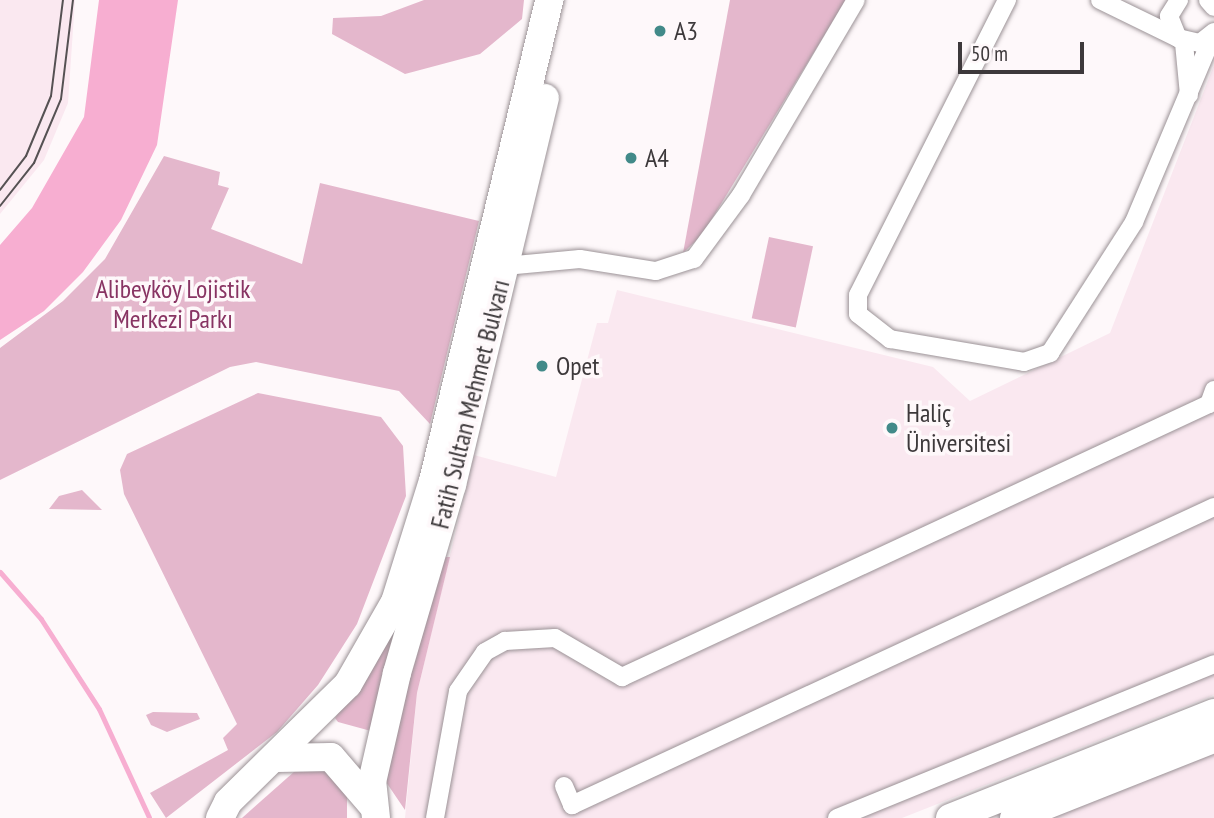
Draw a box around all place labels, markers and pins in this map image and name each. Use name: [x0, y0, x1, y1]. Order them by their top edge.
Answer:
place label: A3: [674, 15, 698, 47]
marker: A3: [652, 23, 668, 39]
place label: A4: [645, 142, 669, 174]
marker: A4: [623, 150, 639, 166]
place label: Opet: [556, 350, 599, 382]
marker: Opet: [534, 358, 550, 374]
place label: Haliç Üniversitesi: [906, 397, 1011, 458]
marker: Haliç Üniversitesi: [884, 420, 900, 436]

